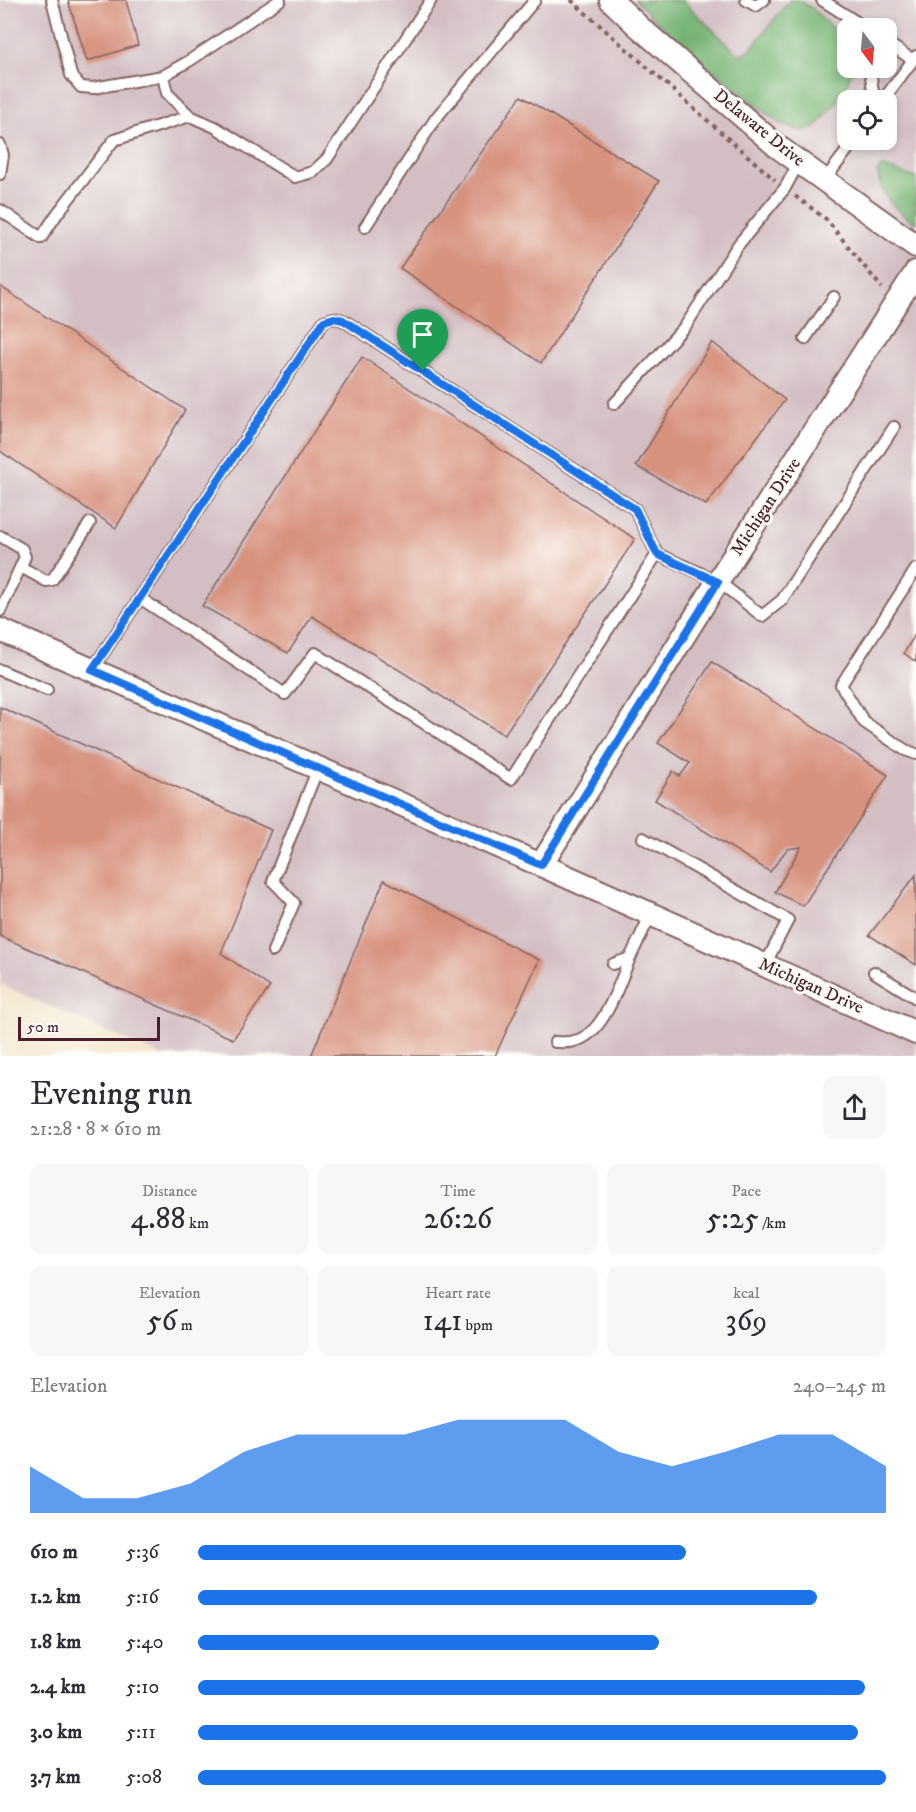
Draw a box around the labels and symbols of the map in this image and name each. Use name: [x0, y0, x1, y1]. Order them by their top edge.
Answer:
north arrow: [837, 18, 897, 78]
street label: Delaware Drive: [709, 84, 809, 172]
pin: [397, 309, 448, 371]
street label: Michigan Drive: [726, 454, 806, 560]
street label: Michigan Drive: [755, 953, 867, 1019]
scale bar: [18, 1014, 160, 1042]

